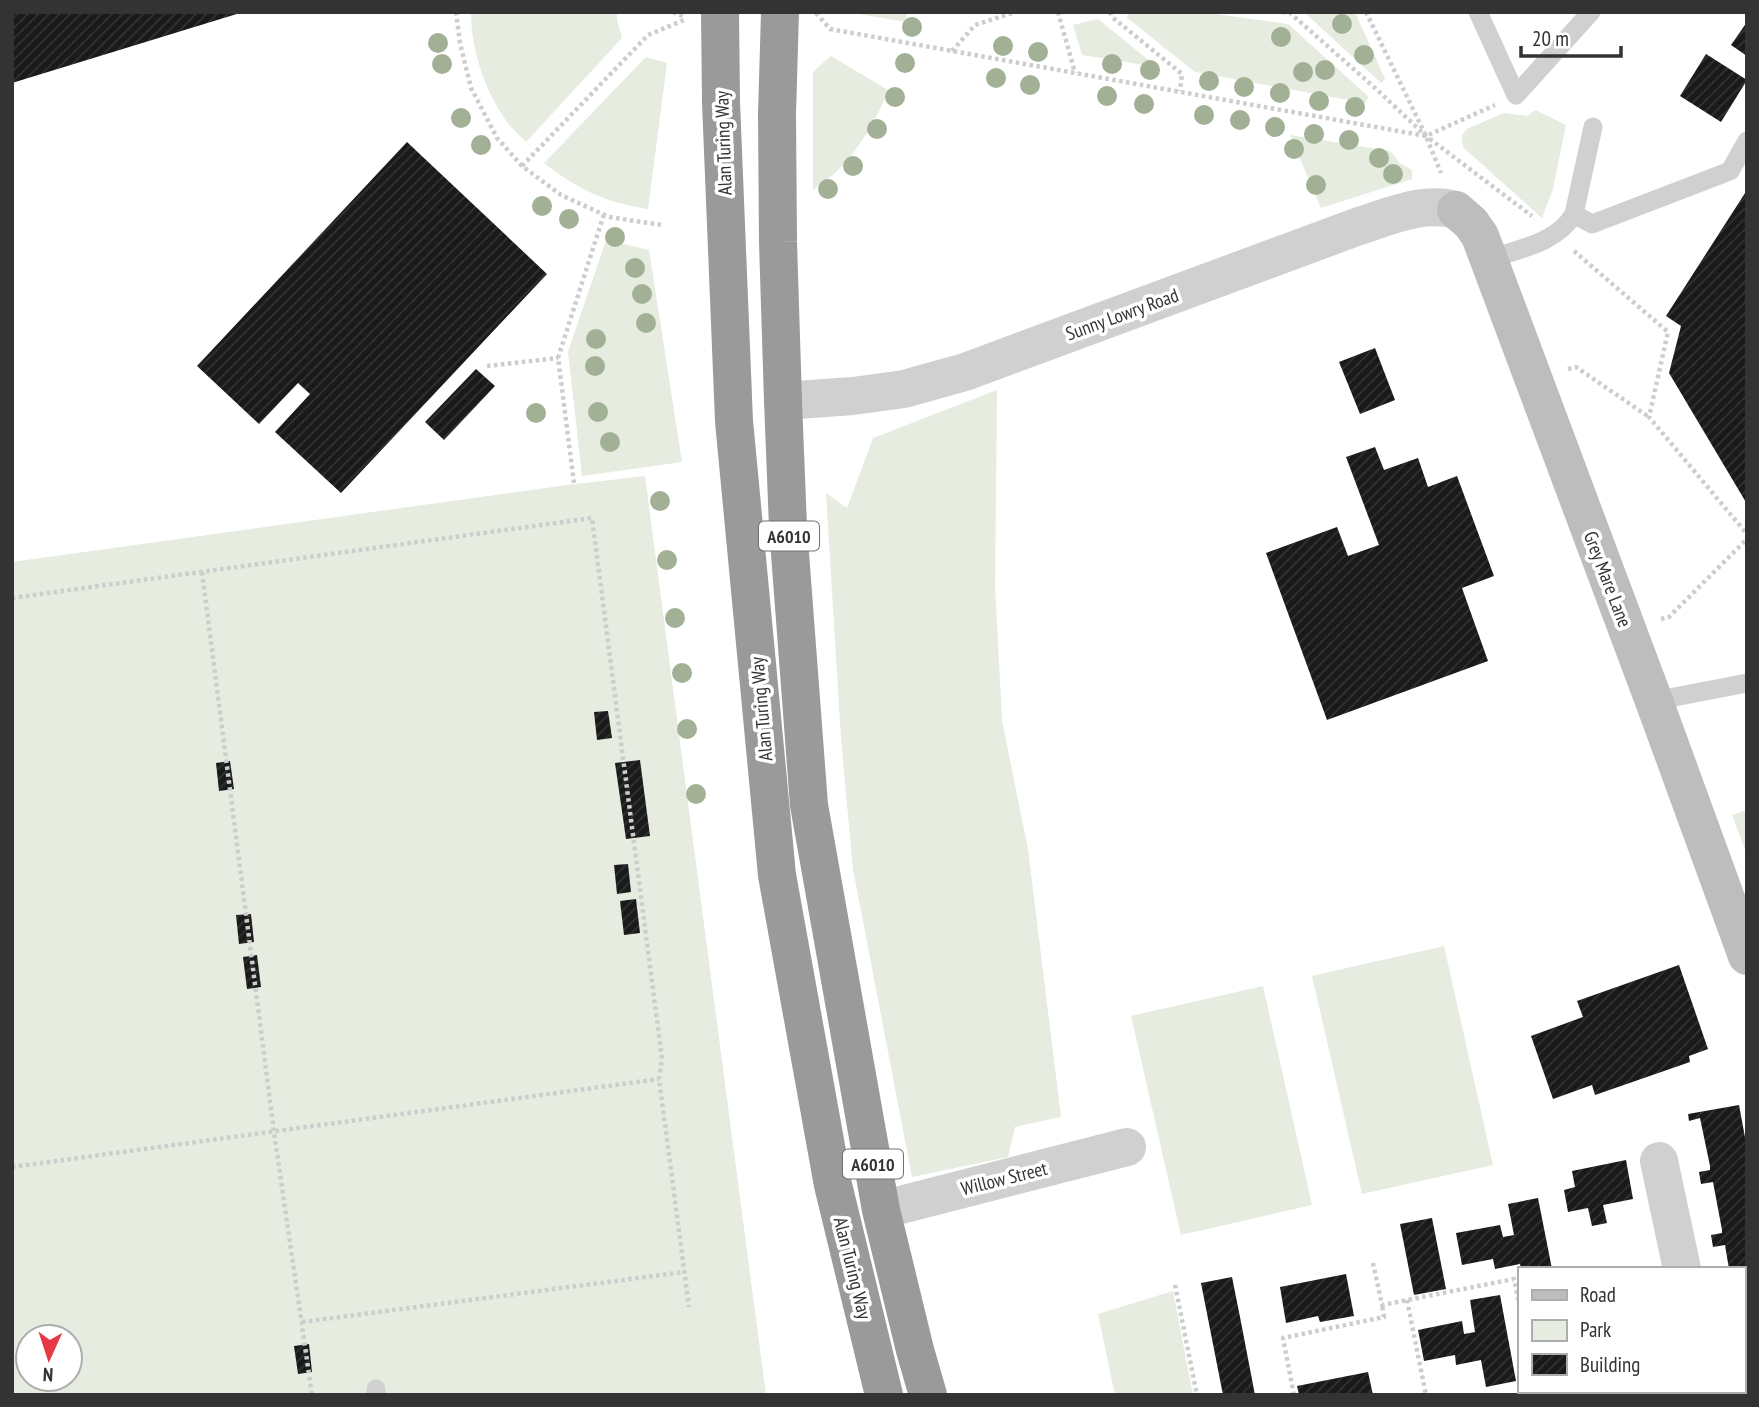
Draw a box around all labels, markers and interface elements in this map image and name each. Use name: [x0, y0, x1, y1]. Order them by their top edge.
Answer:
scale bar: [1521, 14, 1621, 58]
text: 20 m: [1532, 25, 1569, 52]
street label: Alan Turing Way: [709, 90, 737, 196]
street label: Sunny Lowry Road: [1062, 283, 1182, 345]
road number: A6010: [759, 522, 819, 550]
street label: Grey Mare Lane: [1579, 528, 1637, 631]
street label: Alan Turing Way: [744, 655, 778, 762]
road number: A6010: [843, 1149, 903, 1178]
street label: Willow Street: [958, 1156, 1050, 1200]
street label: Alan Turing Way: [829, 1214, 877, 1322]
legend: [1518, 1267, 1745, 1393]
text: Road: [1580, 1281, 1616, 1308]
text: Park: [1580, 1316, 1611, 1343]
north arrow: [14, 1323, 84, 1393]
text: Building: [1580, 1351, 1640, 1378]
text: N: [42, 1363, 54, 1387]

